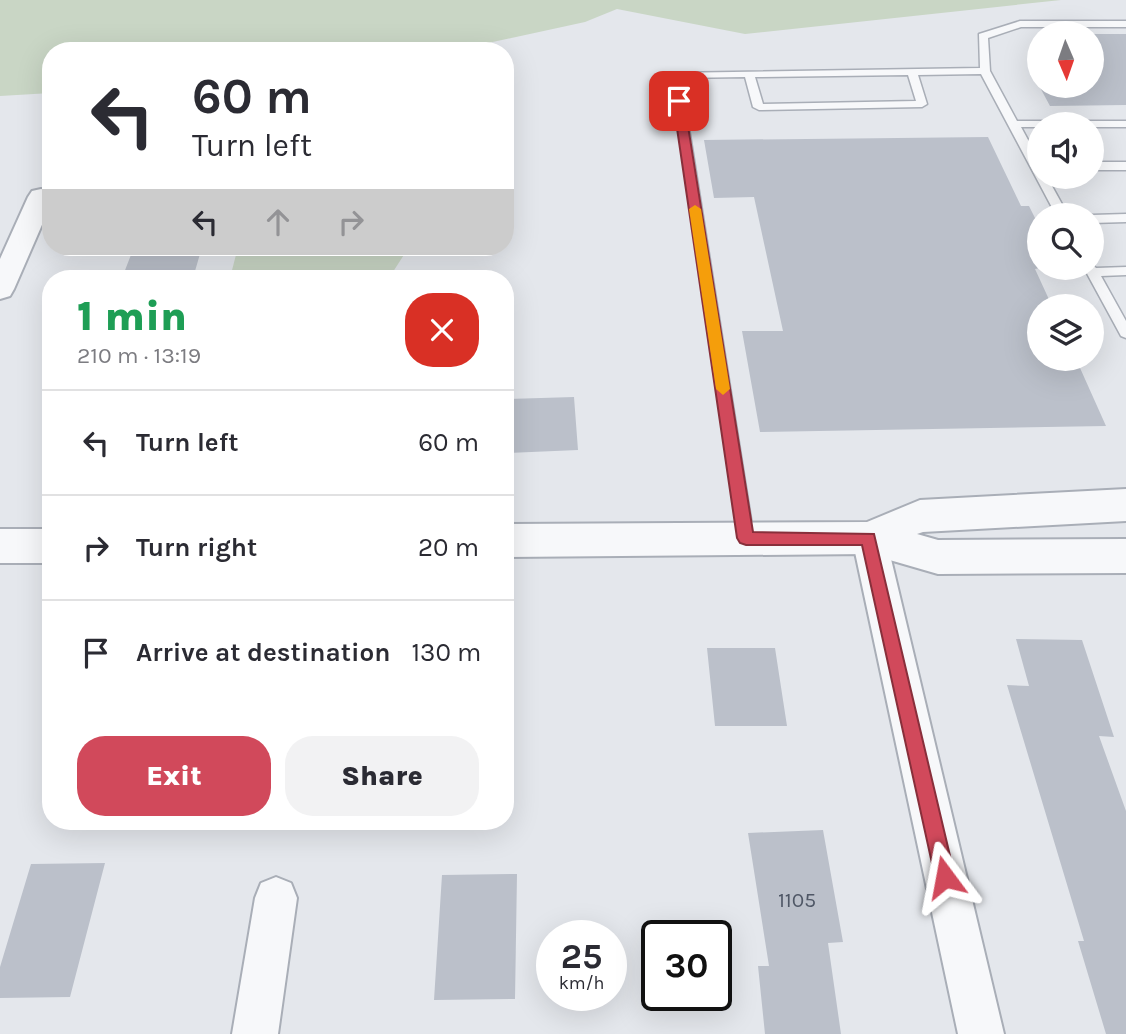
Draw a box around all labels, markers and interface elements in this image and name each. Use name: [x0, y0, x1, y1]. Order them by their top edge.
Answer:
north arrow: [1027, 21, 1104, 98]
map controls: [1027, 21, 1104, 371]
text: 60 m: [192, 68, 312, 125]
icon: left: [77, 70, 168, 161]
pin: [649, 71, 709, 131]
icon: arrive: [660, 82, 698, 120]
button: sound: [1027, 112, 1104, 189]
text: Turn left: [192, 127, 312, 164]
icon: left: [186, 203, 224, 241]
icon: ahead: [259, 203, 297, 241]
icon: right: [332, 203, 370, 241]
button: search: [1027, 203, 1104, 280]
text: 1 min: [77, 291, 187, 341]
button: close: [405, 293, 479, 367]
button: layers: [1027, 294, 1104, 371]
text: 210 m · 13:19: [77, 342, 201, 369]
icon: left: [77, 424, 115, 462]
text: Turn left: [136, 427, 238, 458]
text: 60 m: [418, 427, 479, 458]
icon: right: [77, 529, 115, 567]
text: Turn right: [136, 532, 257, 563]
text: 20 m: [418, 532, 479, 563]
icon: arrive: [77, 634, 115, 672]
text: Arrive at destination: [136, 637, 390, 668]
text: 130 m: [411, 637, 481, 668]
button: Exit: [77, 736, 271, 816]
button: Share: [285, 736, 479, 816]
position arrow: [908, 840, 982, 914]
house number: 1105: [778, 888, 816, 912]
speed limit sign: 30: [641, 920, 732, 1011]
text: 25: [561, 936, 602, 977]
text: km/h: [559, 972, 604, 994]

